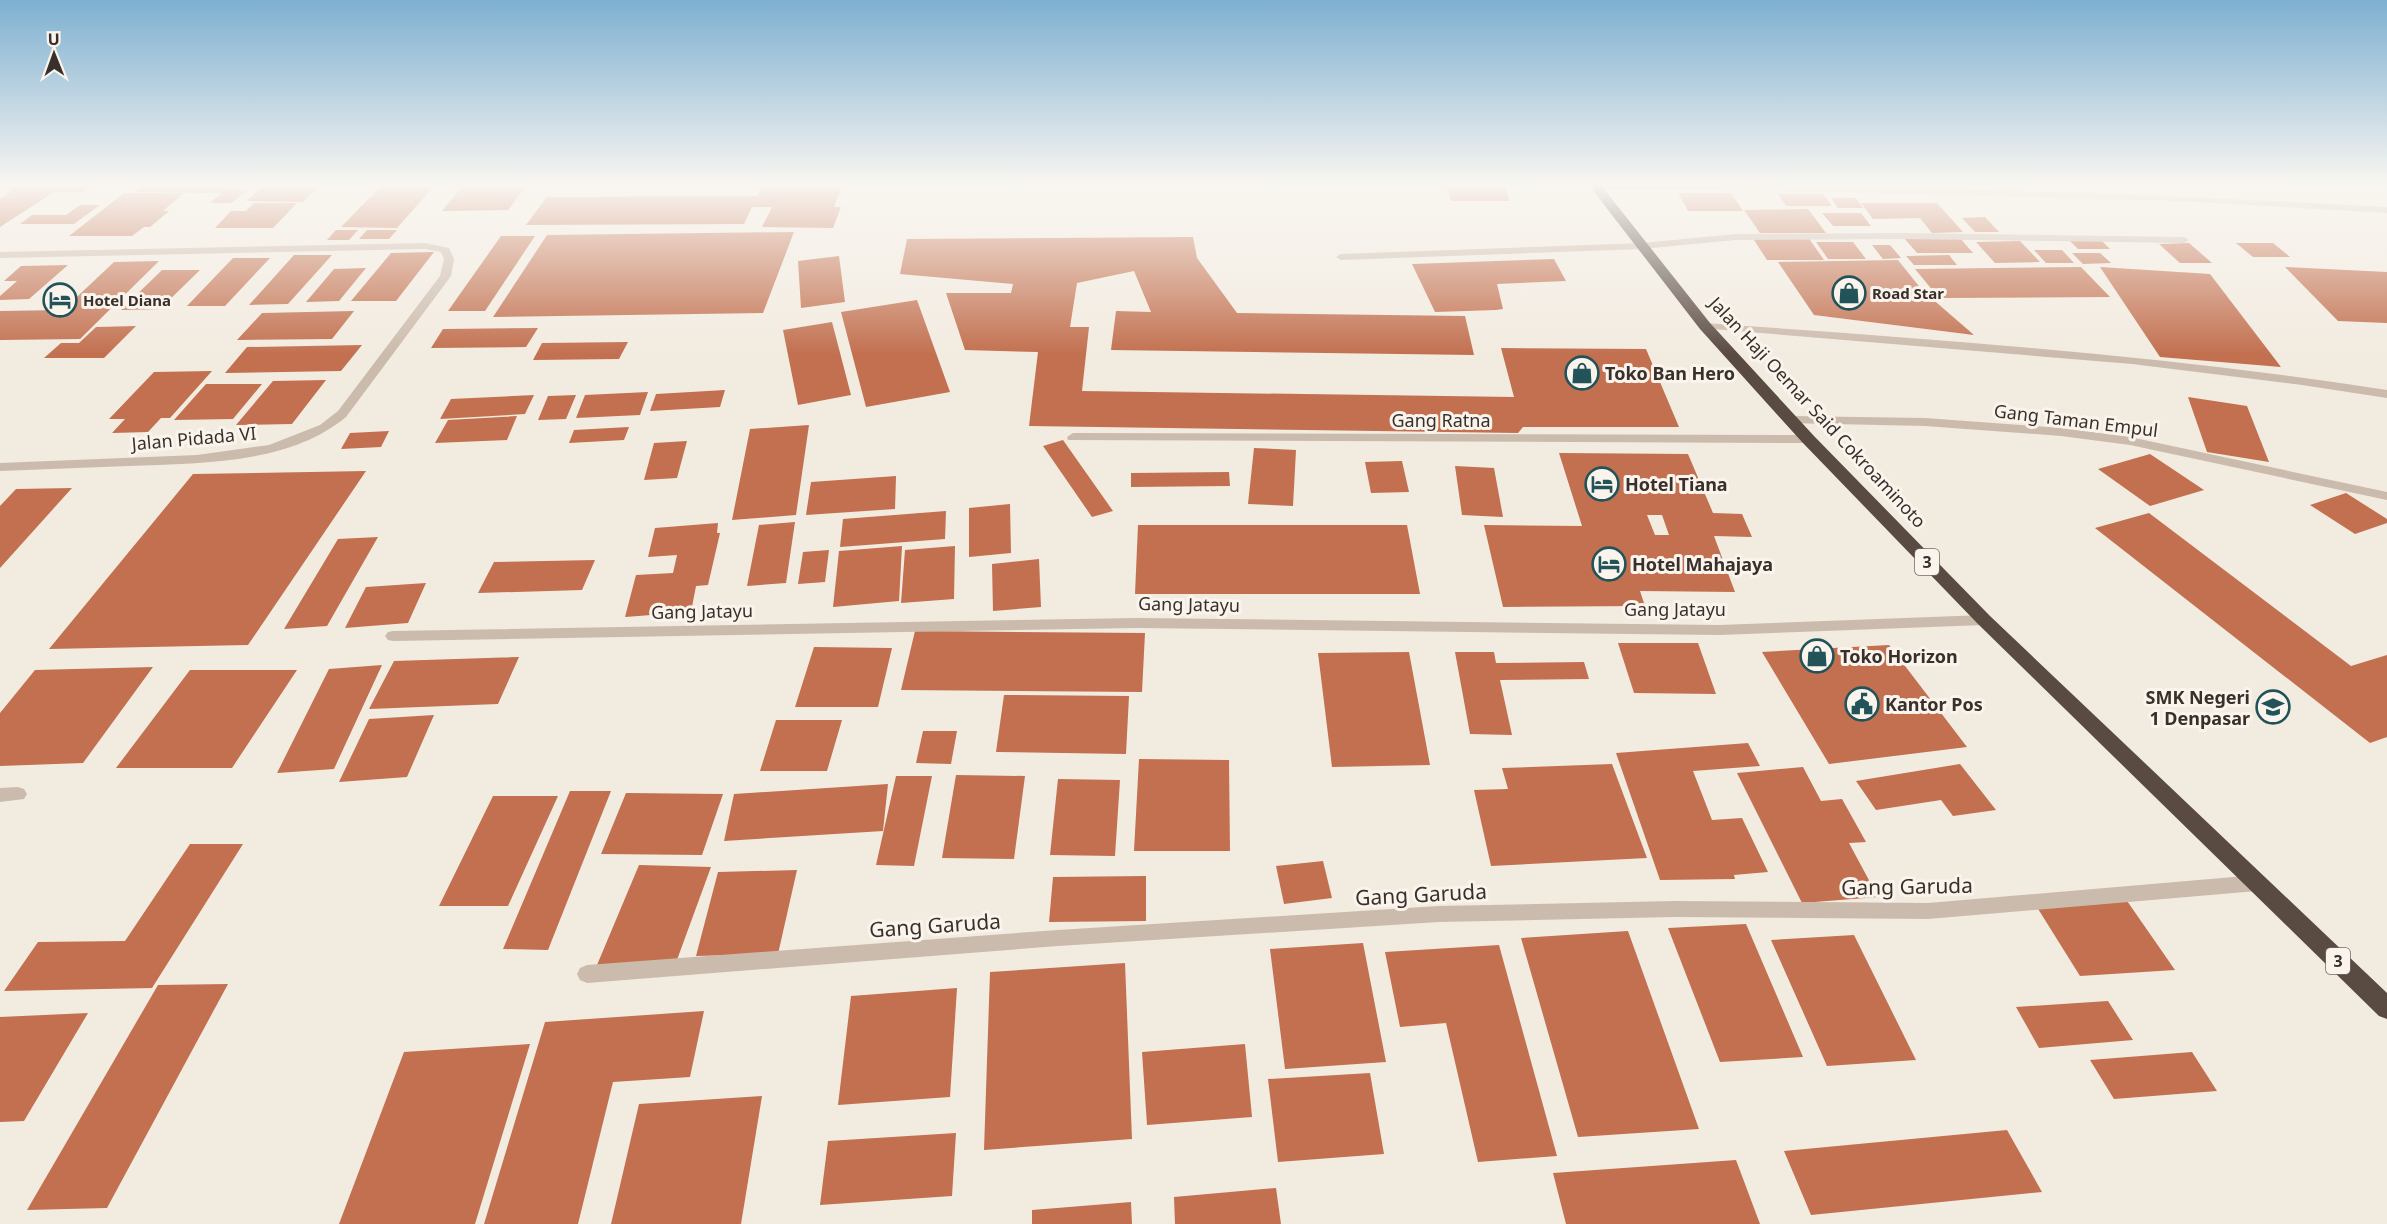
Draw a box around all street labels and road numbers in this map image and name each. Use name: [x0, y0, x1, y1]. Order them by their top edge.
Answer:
street label: Jalan Haji Oemar Said Cokroaminoto: [1703, 290, 1932, 533]
street label: Gang Taman Empul: [1993, 398, 2159, 442]
street label: Gang Ratna: [1391, 408, 1491, 432]
street label: Jalan Pidada VI: [129, 421, 257, 456]
road number: 3: [1915, 549, 1939, 575]
street label: Gang Jatayu: [1138, 591, 1240, 617]
street label: Gang Jatayu: [1624, 597, 1726, 621]
street label: Gang Jatayu: [651, 598, 753, 624]
street label: Gang Garuda: [1841, 871, 1973, 901]
street label: Gang Garuda: [1354, 877, 1488, 911]
street label: Gang Garuda: [868, 906, 1002, 944]
road number: 3: [2326, 948, 2350, 974]

